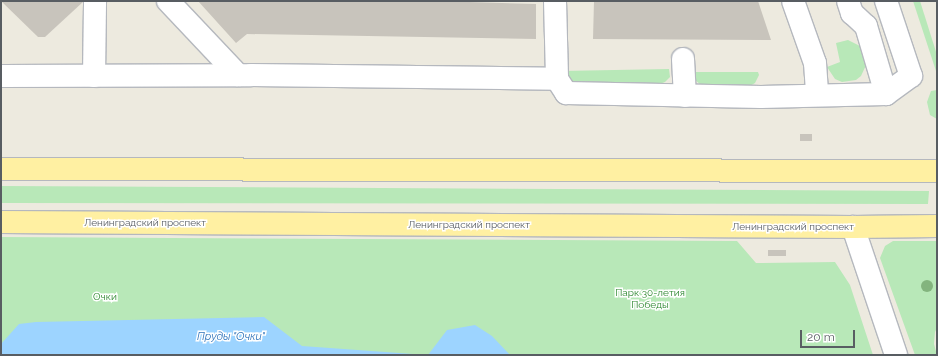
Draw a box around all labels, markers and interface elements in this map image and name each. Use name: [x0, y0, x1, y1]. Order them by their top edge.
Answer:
street label: Ленинградский проспект: [84, 217, 206, 229]
street label: Ленинградский проспект: [408, 219, 530, 231]
street label: Ленинградский проспект: [732, 221, 854, 233]
park label: Парк 30-летия Победы: [615, 286, 685, 310]
park label: Очки: [93, 291, 117, 303]
scale bar: [802, 322, 857, 348]
water label: Пруды "Очки": [197, 330, 265, 344]
text: 20 m: [807, 330, 835, 344]

